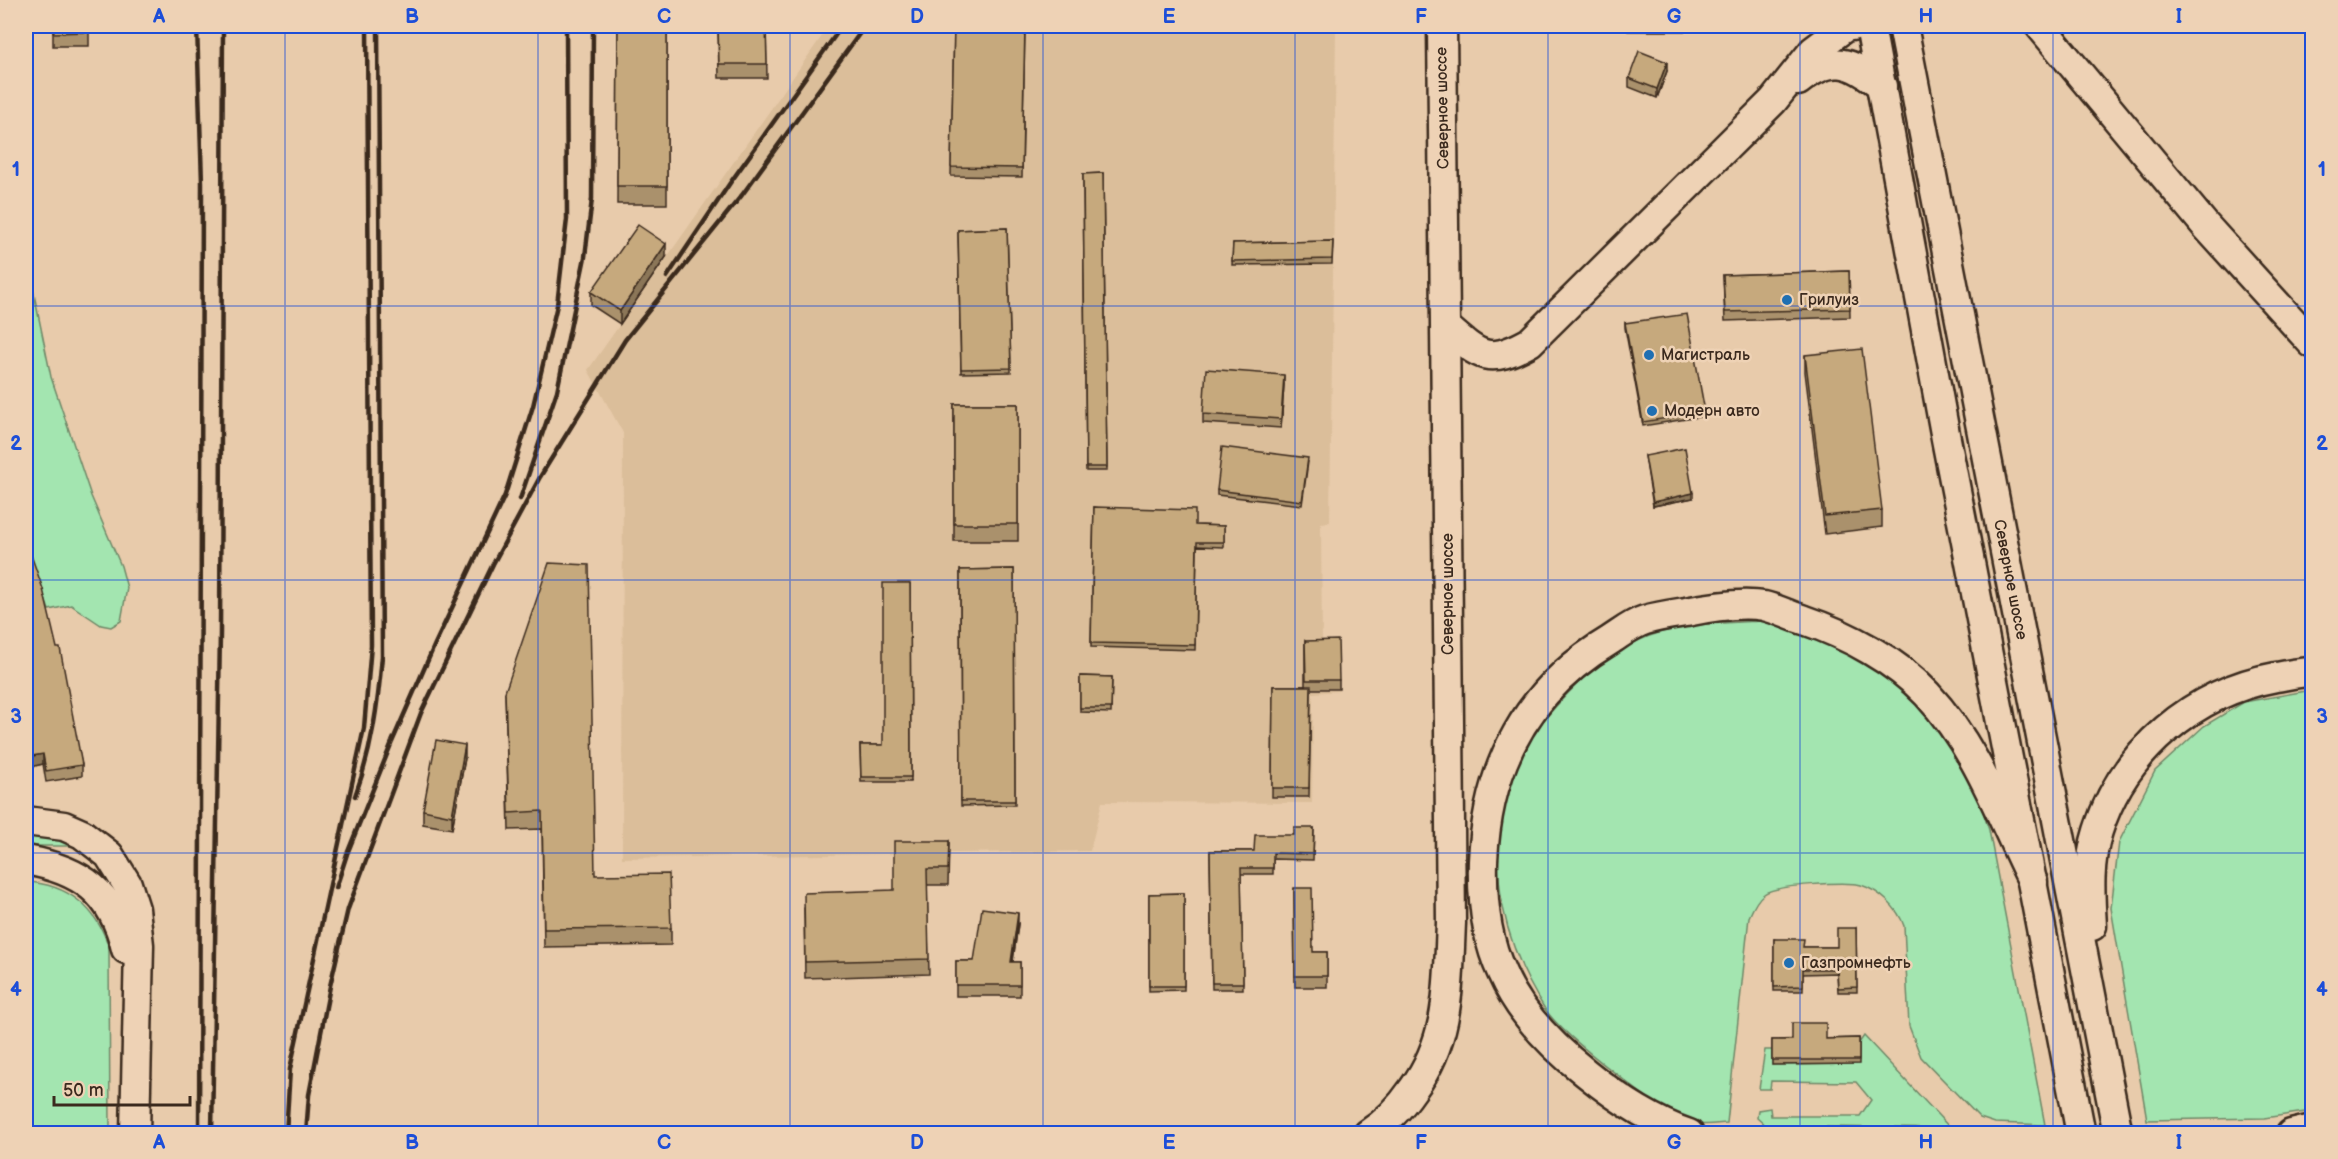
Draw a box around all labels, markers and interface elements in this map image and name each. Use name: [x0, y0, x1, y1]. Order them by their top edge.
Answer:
text: A: [152, 5, 166, 29]
text: B: [405, 5, 419, 29]
text: C: [657, 5, 671, 29]
text: D: [910, 5, 924, 29]
text: E: [1163, 5, 1176, 29]
text: F: [1415, 5, 1427, 29]
text: G: [1667, 5, 1682, 29]
text: H: [1919, 5, 1933, 29]
text: I: [2176, 5, 2182, 29]
street label: Северное шоссе: [1432, 47, 1454, 169]
text: 1: [12, 158, 20, 182]
text: 1: [2318, 158, 2326, 182]
place label: Грилуиз: [1799, 291, 1859, 310]
marker: Грилуиз: [1780, 293, 1794, 307]
place label: Магистраль: [1661, 346, 1750, 365]
marker: Магистраль: [1642, 348, 1656, 362]
place label: Модерн авто: [1664, 402, 1760, 421]
marker: Модерн авто: [1645, 404, 1659, 418]
text: 2: [10, 432, 22, 456]
text: 2: [2316, 432, 2328, 456]
street label: Северное шоссе: [1989, 518, 2031, 641]
street label: Северное шоссе: [1439, 533, 1458, 655]
text: 3: [10, 705, 22, 729]
text: 3: [2316, 705, 2328, 729]
place label: Газпромнефть: [1801, 954, 1911, 973]
marker: Газпромнефть: [1782, 956, 1796, 970]
text: 4: [10, 978, 22, 1002]
text: 4: [2316, 978, 2328, 1002]
scale bar: [54, 1069, 190, 1107]
text: 50 m: [63, 1080, 104, 1101]
text: A: [152, 1131, 166, 1155]
text: B: [405, 1131, 419, 1155]
text: C: [657, 1131, 671, 1155]
text: D: [910, 1131, 924, 1155]
text: E: [1163, 1131, 1176, 1155]
text: F: [1415, 1131, 1427, 1155]
text: G: [1667, 1131, 1682, 1155]
text: H: [1919, 1131, 1933, 1155]
text: I: [2176, 1131, 2182, 1155]

